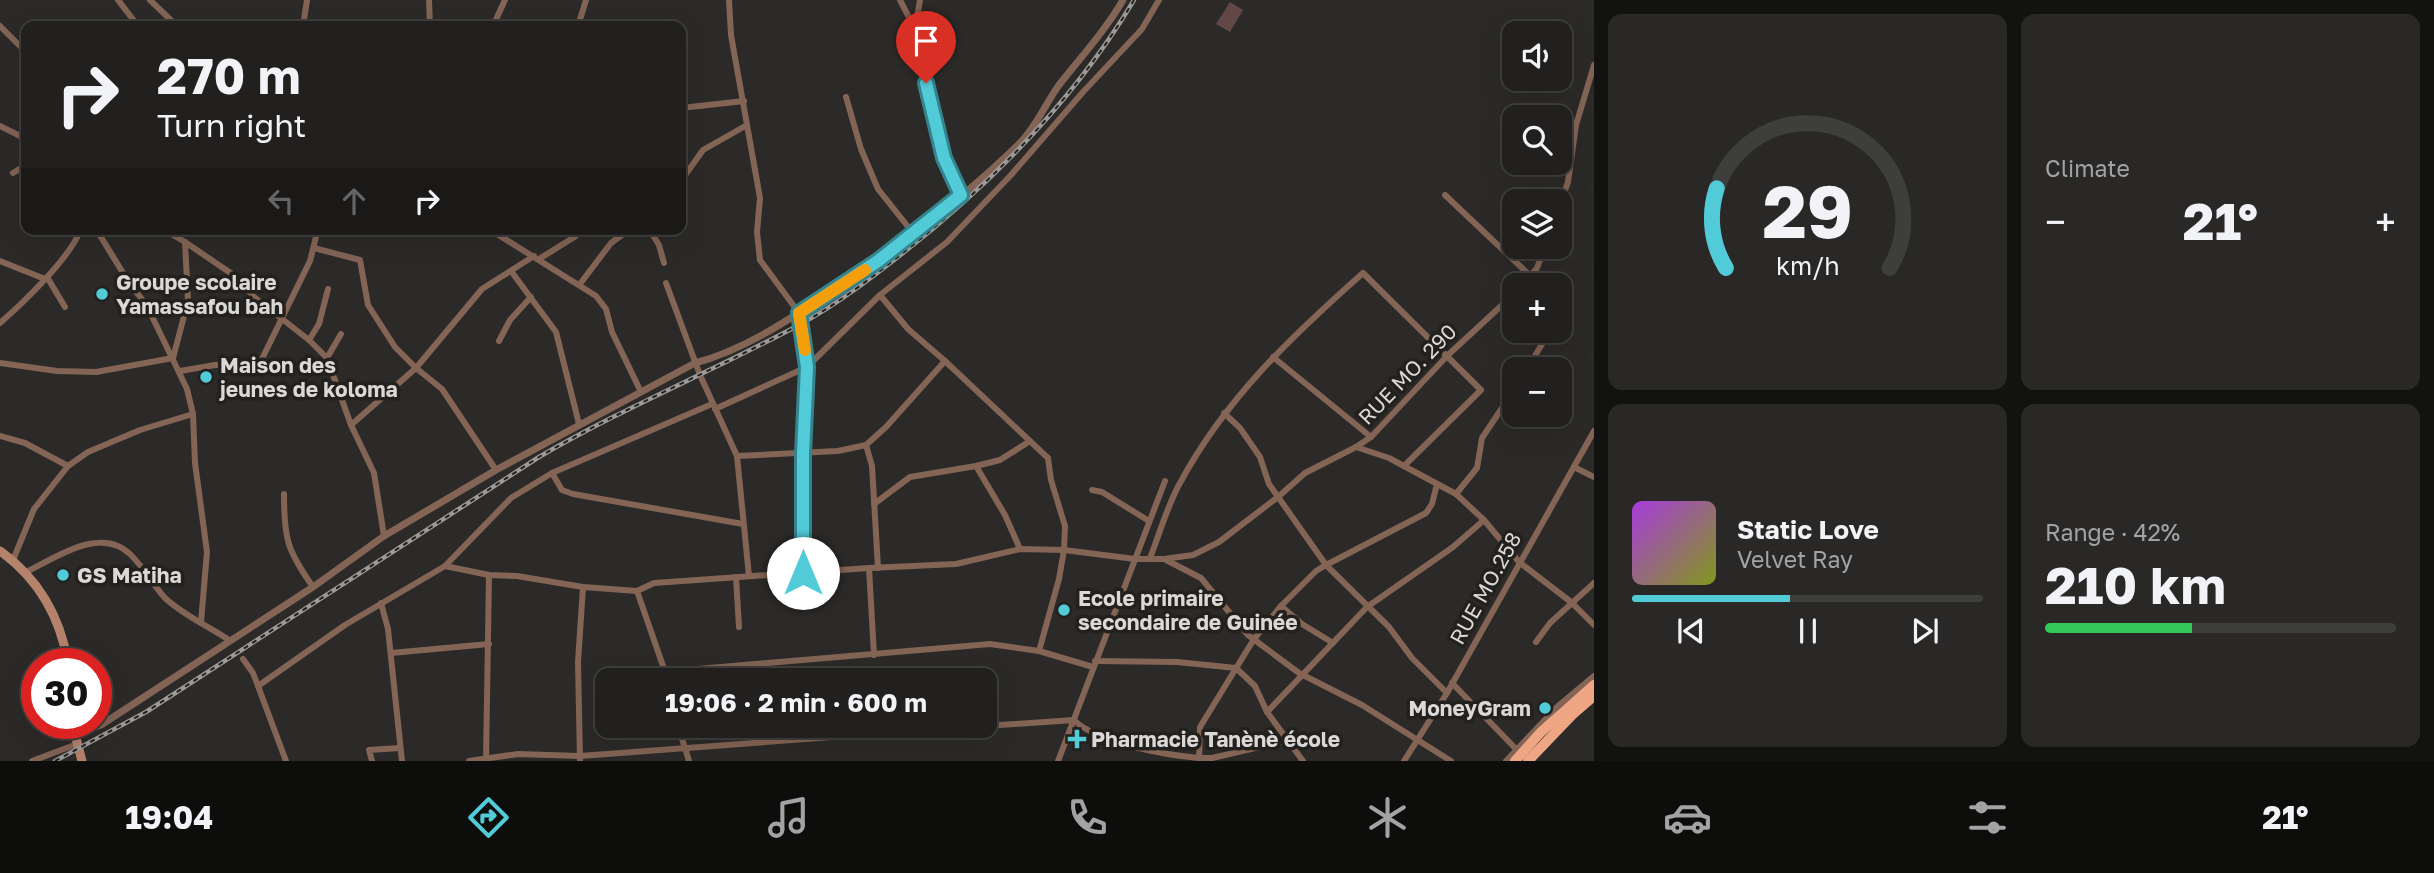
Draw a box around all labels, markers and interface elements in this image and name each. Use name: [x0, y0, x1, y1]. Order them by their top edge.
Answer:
pin: [896, 11, 956, 83]
map controls: [1502, 21, 1572, 427]
button: sound: [1502, 21, 1572, 91]
icon: arrive: [907, 22, 945, 60]
text: 270 m: [157, 46, 301, 105]
icon: right: [42, 49, 133, 140]
button: search: [1502, 105, 1572, 175]
text: Turn right: [157, 106, 306, 144]
text: Climate: [2045, 154, 2130, 182]
text: 29: [1762, 167, 1853, 254]
icon: left: [262, 182, 300, 220]
icon: ahead: [335, 182, 373, 220]
icon: right: [408, 182, 446, 220]
button: layers: [1502, 189, 1572, 259]
text: 21°: [2183, 189, 2258, 251]
text: −: [2045, 199, 2066, 244]
text: +: [2375, 199, 2396, 244]
text: km/h: [1776, 250, 1839, 281]
place label: Groupe scolaire Yamassafou bah: [116, 269, 283, 319]
button: +: [1502, 273, 1572, 343]
marker: Groupe scolaire Yamassafou bah: [94, 286, 110, 302]
street label: RUE MO. 290: [1352, 318, 1462, 430]
place label: Maison des jeunes de koloma: [219, 352, 398, 402]
button: −: [1502, 357, 1572, 427]
marker: Maison des jeunes de koloma: [198, 369, 214, 385]
text: Static Love: [1737, 514, 1879, 545]
text: Range · 42%: [2045, 518, 2180, 546]
street label: RUE MO.258: [1444, 527, 1526, 649]
position arrow: [766, 536, 840, 610]
text: Velvet Ray: [1737, 545, 1853, 573]
text: 210 km: [2045, 553, 2226, 615]
place label: GS Matiha: [77, 562, 182, 588]
marker: GS Matiha: [55, 567, 71, 583]
place label: Ecole primaire secondaire de Guinée: [1078, 585, 1298, 635]
marker: Ecole primaire secondaire de Guinée: [1056, 602, 1072, 618]
icon: previous: [1672, 612, 1710, 650]
icon: pause: [1789, 612, 1827, 650]
icon: next: [1906, 612, 1944, 650]
speed limit sign: 30: [21, 648, 112, 739]
text: 19:06 · 2 min · 600 m: [665, 687, 927, 718]
place label: MoneyGram: [1409, 695, 1531, 721]
marker: MoneyGram: [1537, 700, 1553, 716]
place label: Pharmacie Tanènè école: [1091, 726, 1340, 752]
marker: Pharmacie Tanènè école: [1069, 731, 1085, 747]
icon: directions: [464, 793, 513, 842]
icon: music: [764, 793, 813, 842]
icon: phone: [1063, 793, 1112, 842]
icon: climate: [1363, 793, 1412, 842]
icon: car: [1663, 793, 1712, 842]
icon: filters: [1963, 793, 2012, 842]
text: 19:04: [125, 798, 213, 836]
text: 21°: [2262, 798, 2309, 836]

